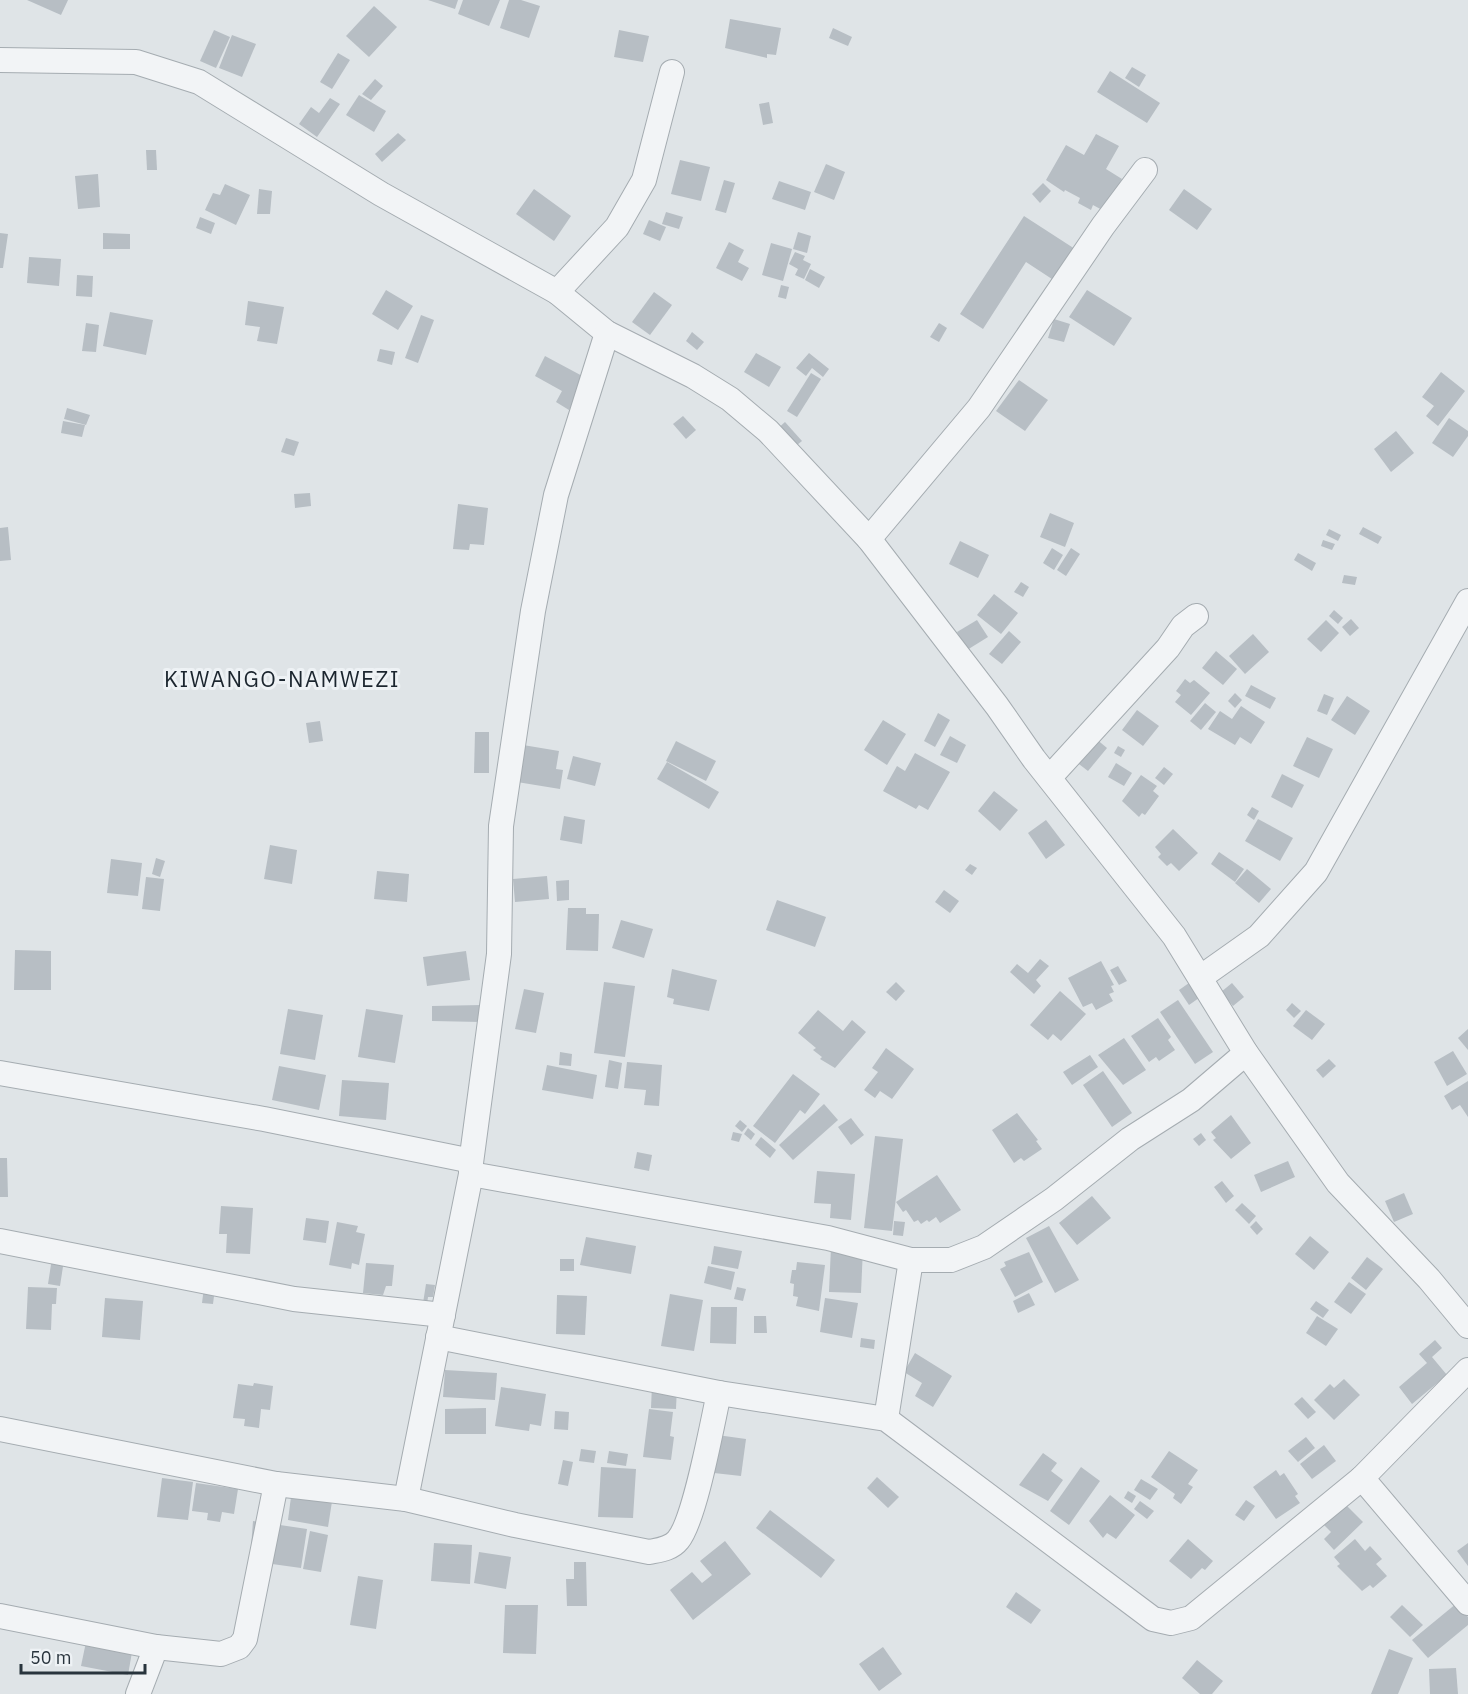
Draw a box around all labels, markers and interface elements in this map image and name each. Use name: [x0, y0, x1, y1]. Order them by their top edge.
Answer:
district label: KIWANGO-NAMWEZI: [164, 664, 400, 693]
scale bar: [21, 1637, 146, 1675]
text: 50 m: [30, 1646, 72, 1669]

